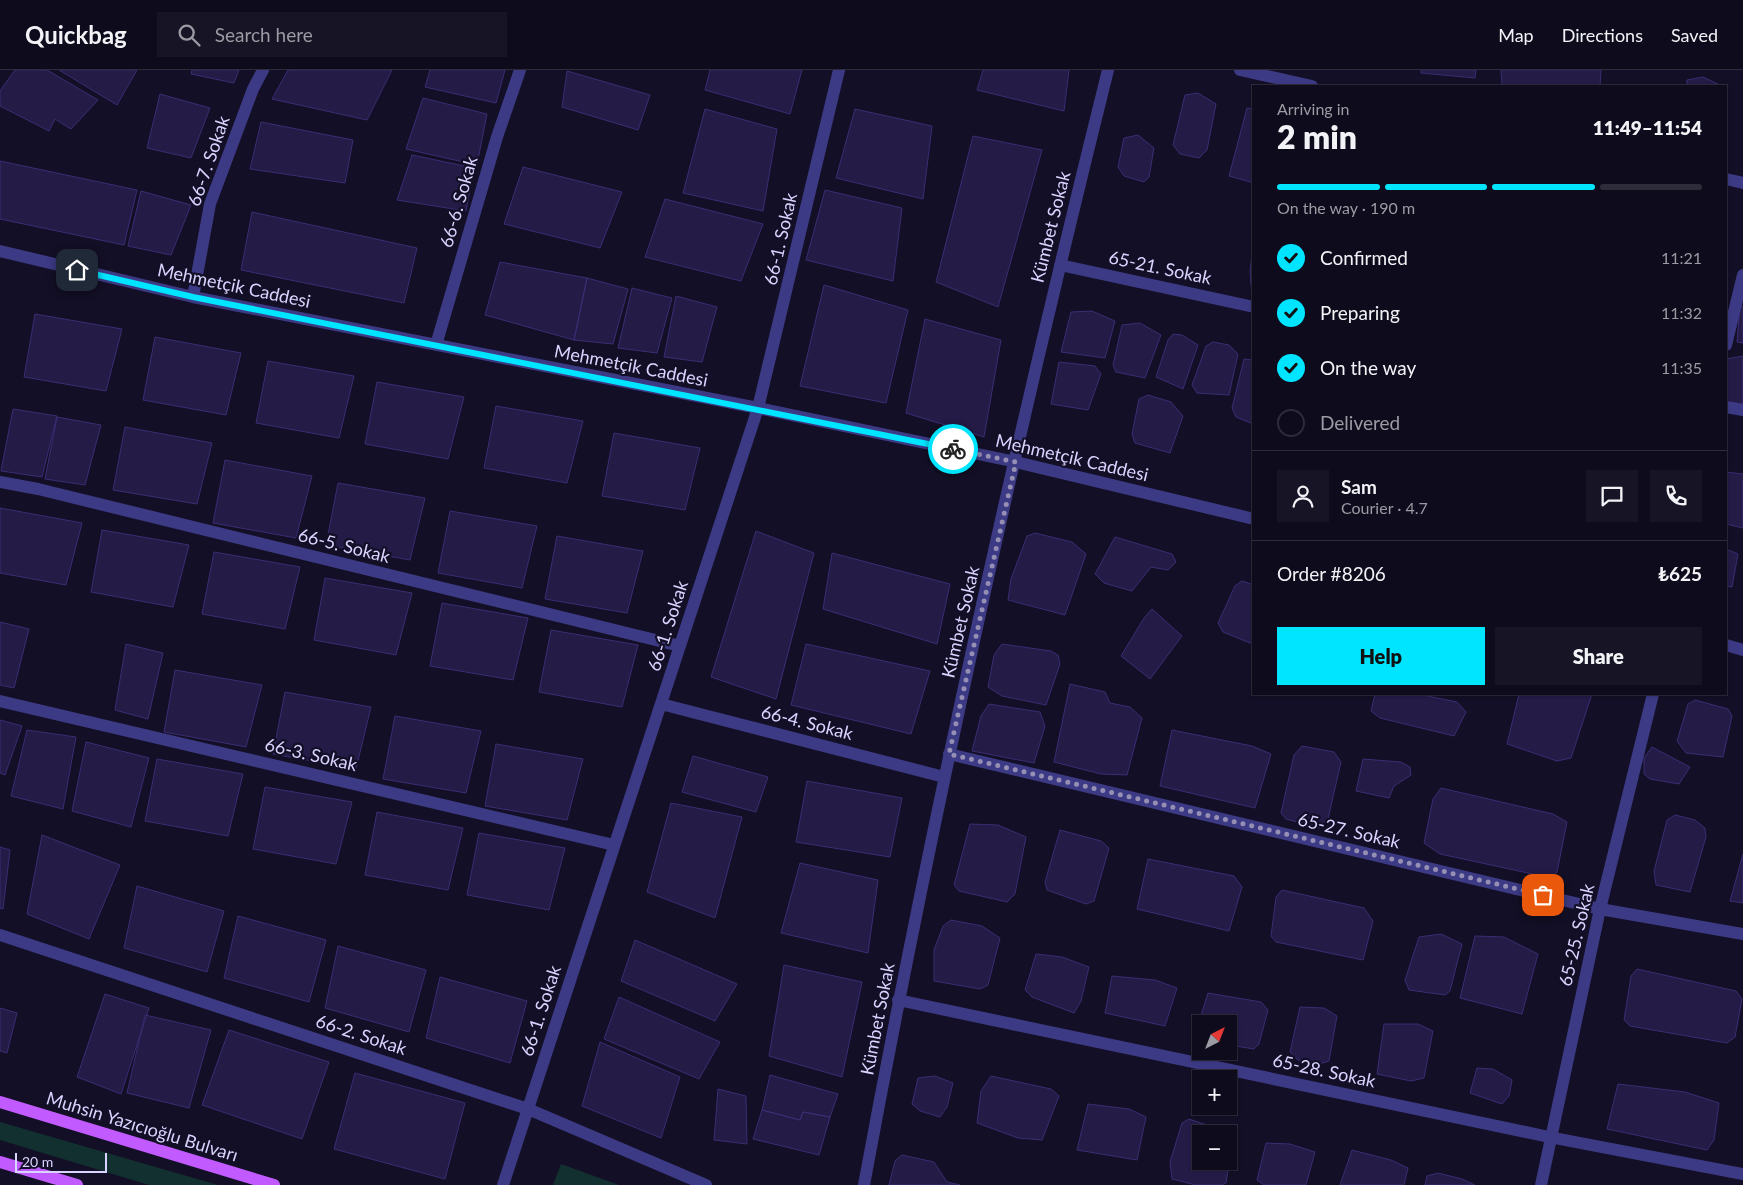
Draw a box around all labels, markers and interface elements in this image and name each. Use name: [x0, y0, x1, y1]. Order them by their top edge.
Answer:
search box: [157, 12, 507, 57]
text: Quickbag: [25, 20, 127, 49]
icon: search: [175, 21, 203, 49]
text: Search here: [215, 23, 313, 46]
text: Map: [1498, 24, 1534, 46]
text: Directions: [1562, 24, 1643, 46]
text: Saved: [1671, 24, 1718, 46]
text: Arriving in: [1277, 99, 1350, 118]
street label: 66-7. Sokak: [182, 112, 234, 209]
text: 11:49–11:54: [1593, 116, 1702, 139]
text: 2 min: [1277, 117, 1357, 156]
street label: 66-6. Sokak: [435, 153, 482, 250]
street label: Kümbet Sokak: [1026, 168, 1075, 285]
street label: 66-1. Sokak: [759, 190, 802, 287]
text: On the way · 190 m: [1277, 198, 1415, 217]
icon: check: [1277, 244, 1305, 272]
street label: 65-21. Sokak: [1107, 245, 1214, 289]
text: Confirmed: [1320, 246, 1408, 269]
text: 11:21: [1661, 248, 1702, 267]
pin: [56, 249, 98, 291]
icon: home: [63, 256, 91, 284]
street label: Mehmetçik Caddesi: [156, 258, 313, 312]
icon: check: [1277, 299, 1305, 327]
text: Preparing: [1320, 301, 1400, 324]
text: 11:32: [1661, 303, 1702, 322]
street label: Mehmetçik Caddesi: [552, 339, 710, 391]
icon: check: [1277, 354, 1305, 382]
text: On the way: [1320, 356, 1416, 379]
text: 11:35: [1661, 358, 1702, 377]
text: Delivered: [1320, 411, 1400, 434]
courier: [928, 424, 978, 474]
street label: Mehmetçik Caddesi: [994, 429, 1151, 485]
icon: bike: [939, 435, 967, 463]
button: person: [1277, 470, 1329, 522]
button: chat: [1586, 470, 1638, 522]
button: phone: [1650, 470, 1702, 522]
text: Sam: [1341, 475, 1377, 498]
text: Courier · 4.7: [1341, 498, 1428, 517]
street label: 66-5. Sokak: [296, 523, 393, 567]
text: Order #8206: [1277, 562, 1386, 585]
text: ₺625: [1658, 562, 1702, 585]
street label: Kümbet Sokak: [936, 563, 984, 680]
street label: 66-1. Sokak: [642, 577, 692, 674]
button: Help: [1277, 627, 1485, 685]
button: Share: [1495, 627, 1702, 685]
street label: 66-4. Sokak: [759, 700, 856, 744]
street label: 66-3. Sokak: [263, 733, 360, 776]
street label: 65-27. Sokak: [1296, 808, 1403, 853]
pin: [1522, 874, 1564, 916]
icon: bag: [1529, 881, 1557, 909]
street label: 65-25. Sokak: [1554, 881, 1599, 988]
street label: Kümbet Sokak: [855, 960, 899, 1077]
street label: 66-1. Sokak: [515, 962, 565, 1059]
street label: 66-2. Sokak: [313, 1009, 410, 1059]
north arrow: [1192, 1015, 1238, 1060]
map controls: [1192, 1015, 1237, 1170]
street label: 65-28. Sokak: [1271, 1048, 1378, 1092]
button: +: [1192, 1070, 1237, 1115]
street label: Muhsin Yazıcıoğlu Bulvarı: [44, 1086, 241, 1166]
button: −: [1192, 1125, 1237, 1170]
scale bar: [15, 1150, 108, 1173]
text: 20 m: [22, 1153, 53, 1170]

